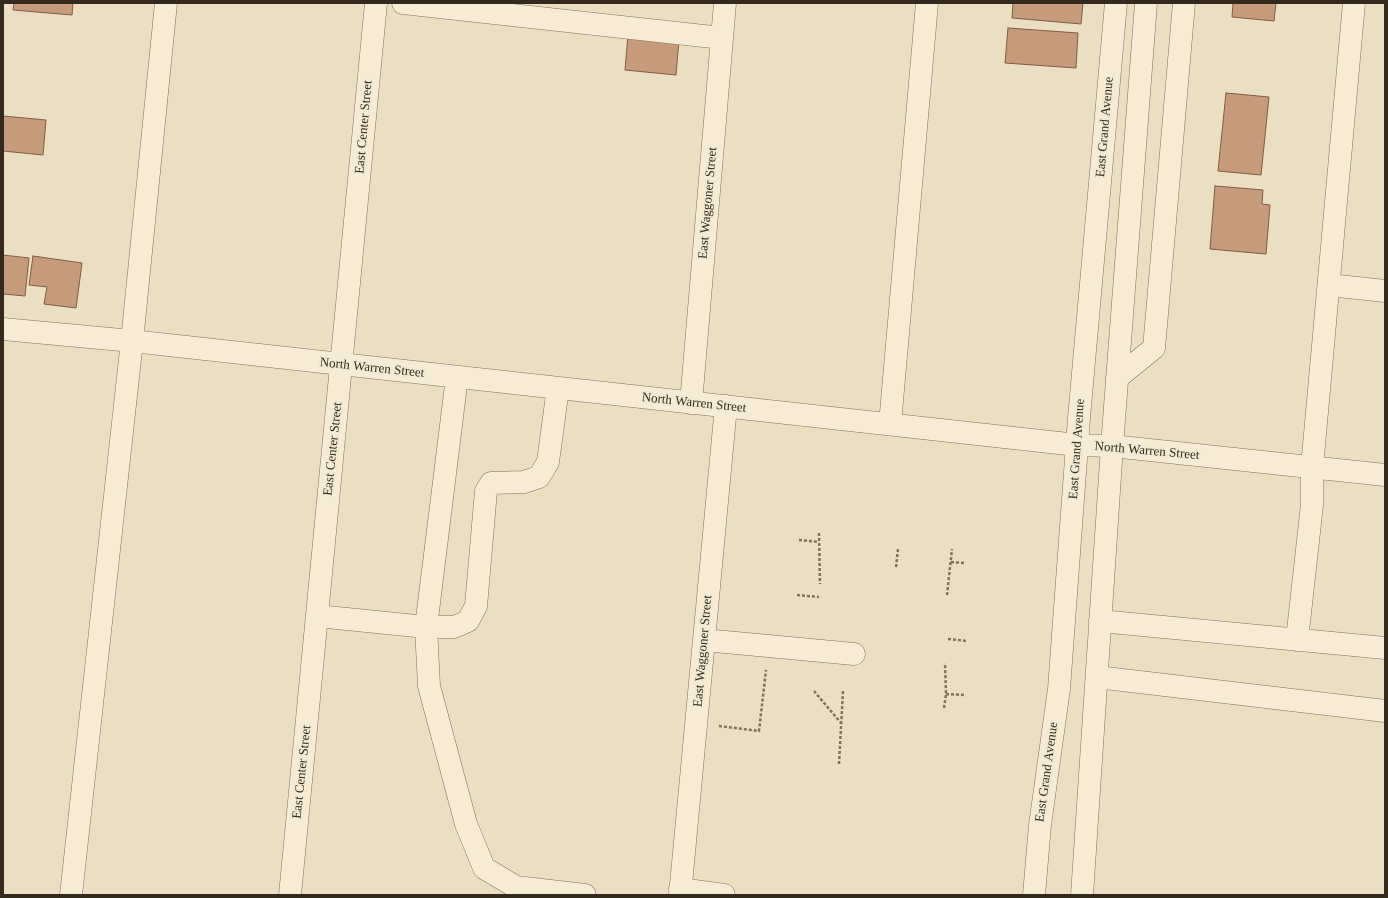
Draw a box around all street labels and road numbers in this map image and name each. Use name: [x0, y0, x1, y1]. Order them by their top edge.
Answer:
street label: East Grand Avenue: [1093, 76, 1117, 178]
street label: East Center Street: [352, 80, 376, 174]
street label: East Waggoner Street: [695, 146, 721, 260]
street label: North Warren Street: [319, 355, 425, 381]
street label: North Warren Street: [641, 390, 747, 416]
street label: East Grand Avenue: [1066, 398, 1088, 500]
street label: East Center Street: [320, 402, 346, 496]
street label: North Warren Street: [1094, 439, 1200, 463]
street label: East Waggoner Street: [690, 594, 716, 708]
street label: East Grand Avenue: [1032, 721, 1062, 823]
street label: East Center Street: [289, 725, 315, 819]

